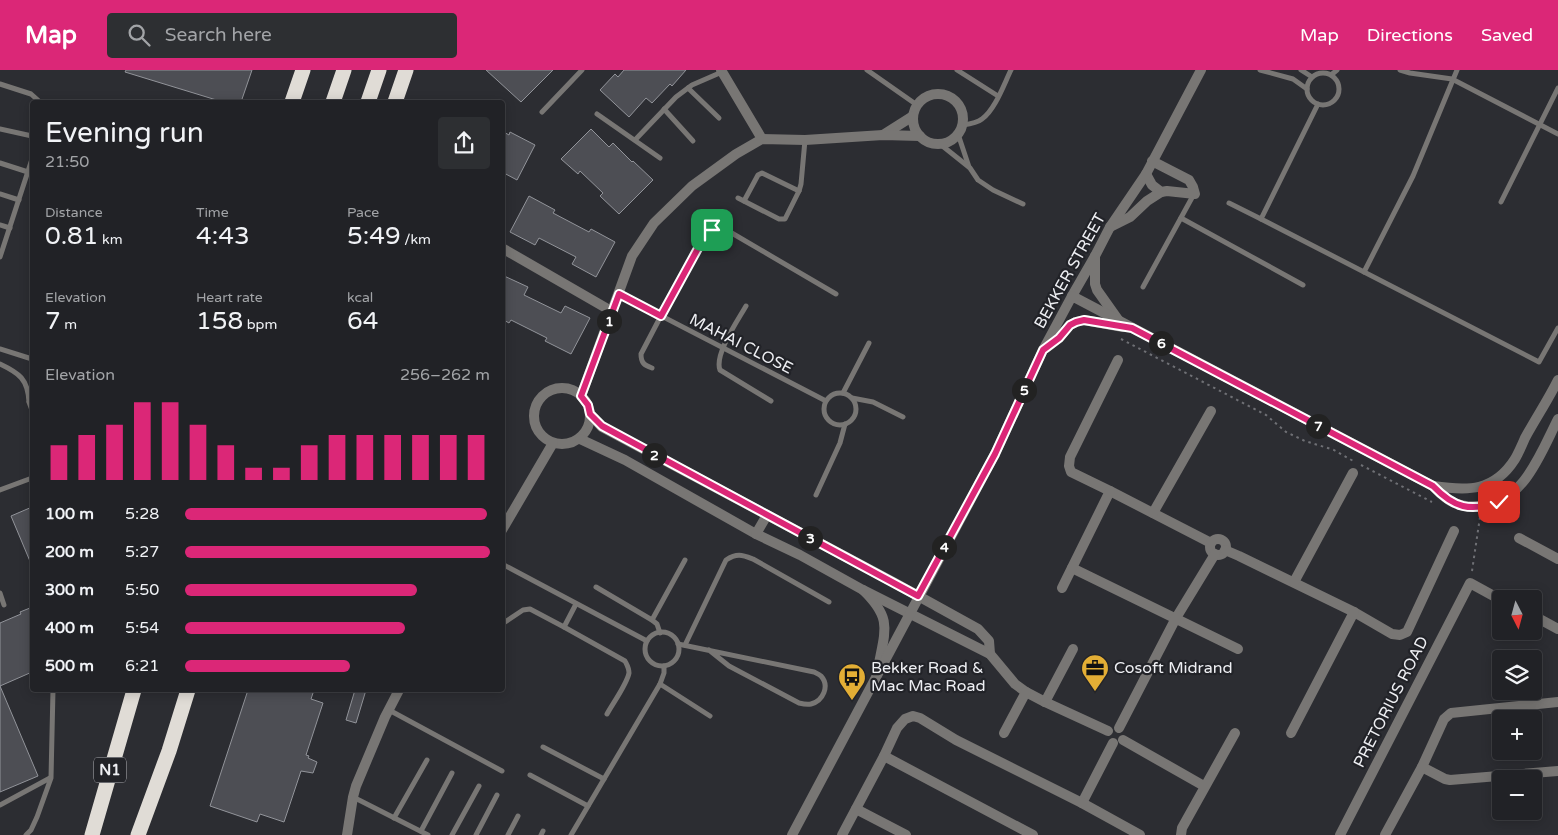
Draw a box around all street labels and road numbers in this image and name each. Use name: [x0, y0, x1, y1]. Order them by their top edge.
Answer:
street label: BEKKER STREET: [1030, 209, 1110, 332]
street label: MAHAI CLOSE: [686, 309, 796, 379]
street label: PRETORIUS ROAD: [1349, 633, 1433, 771]
road number: N1: [94, 758, 126, 782]

